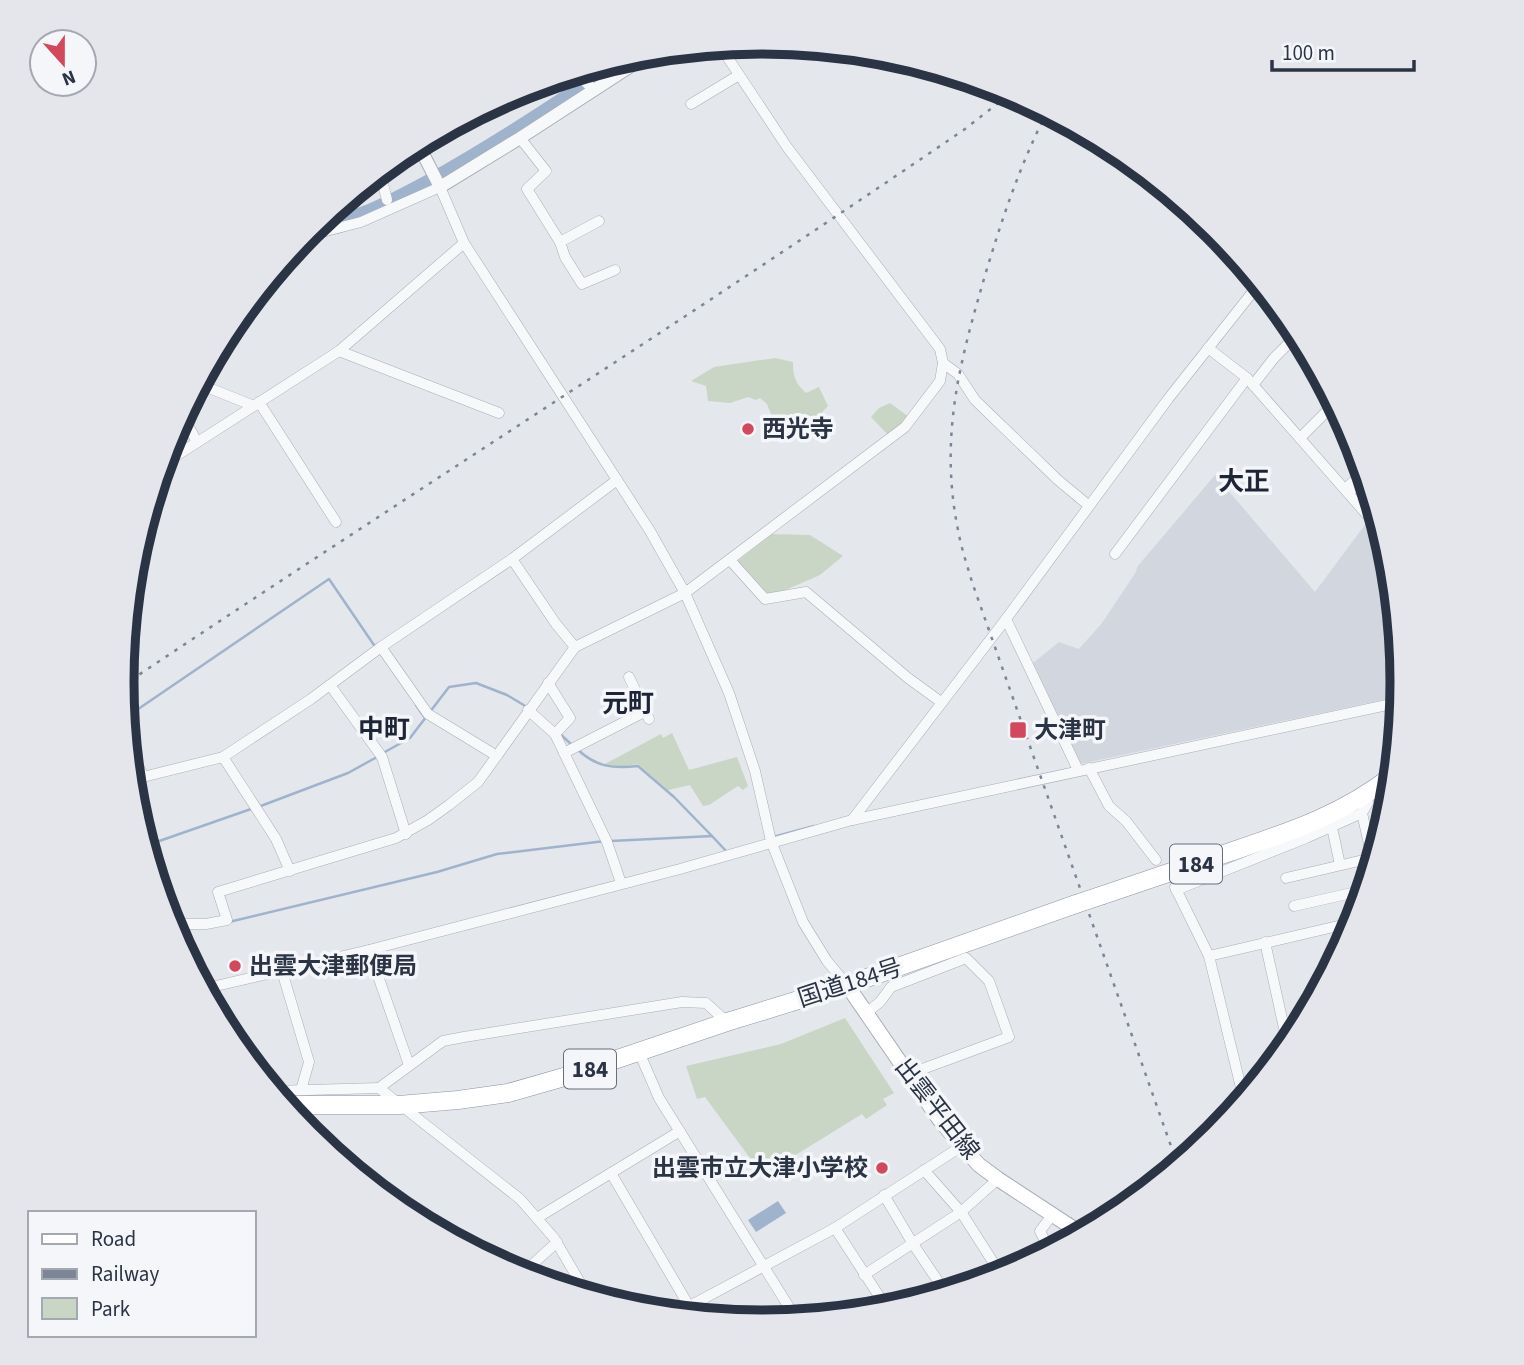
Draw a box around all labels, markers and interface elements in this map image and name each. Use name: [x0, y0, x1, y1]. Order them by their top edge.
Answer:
north arrow: [28, 28, 98, 98]
scale bar: [1272, 28, 1414, 72]
text: 100 m: [1282, 38, 1335, 68]
text: N: [58, 63, 79, 92]
place label: 西光寺: [762, 412, 834, 447]
marker: 西光寺: [740, 421, 756, 437]
district label: 大正: [1218, 463, 1270, 500]
district label: 元町: [602, 685, 654, 722]
district label: 中町: [358, 711, 410, 748]
place label: 大津町: [1034, 713, 1106, 748]
marker: 大津町: [1008, 720, 1028, 740]
road number: 184: [1170, 844, 1222, 884]
place label: 出雲大津郵便局: [249, 949, 417, 984]
street label: 国道184号: [793, 950, 907, 1016]
marker: 出雲大津郵便局: [227, 958, 243, 974]
road number: 184: [564, 1050, 616, 1088]
street label: 出雲平田線: [886, 1051, 988, 1167]
place label: 出雲市立大津小学校: [652, 1151, 868, 1186]
marker: 出雲市立大津小学校: [874, 1160, 890, 1176]
legend: [28, 1211, 256, 1337]
text: Road: [91, 1224, 136, 1254]
text: Railway: [91, 1259, 159, 1289]
text: Park: [91, 1294, 131, 1324]

